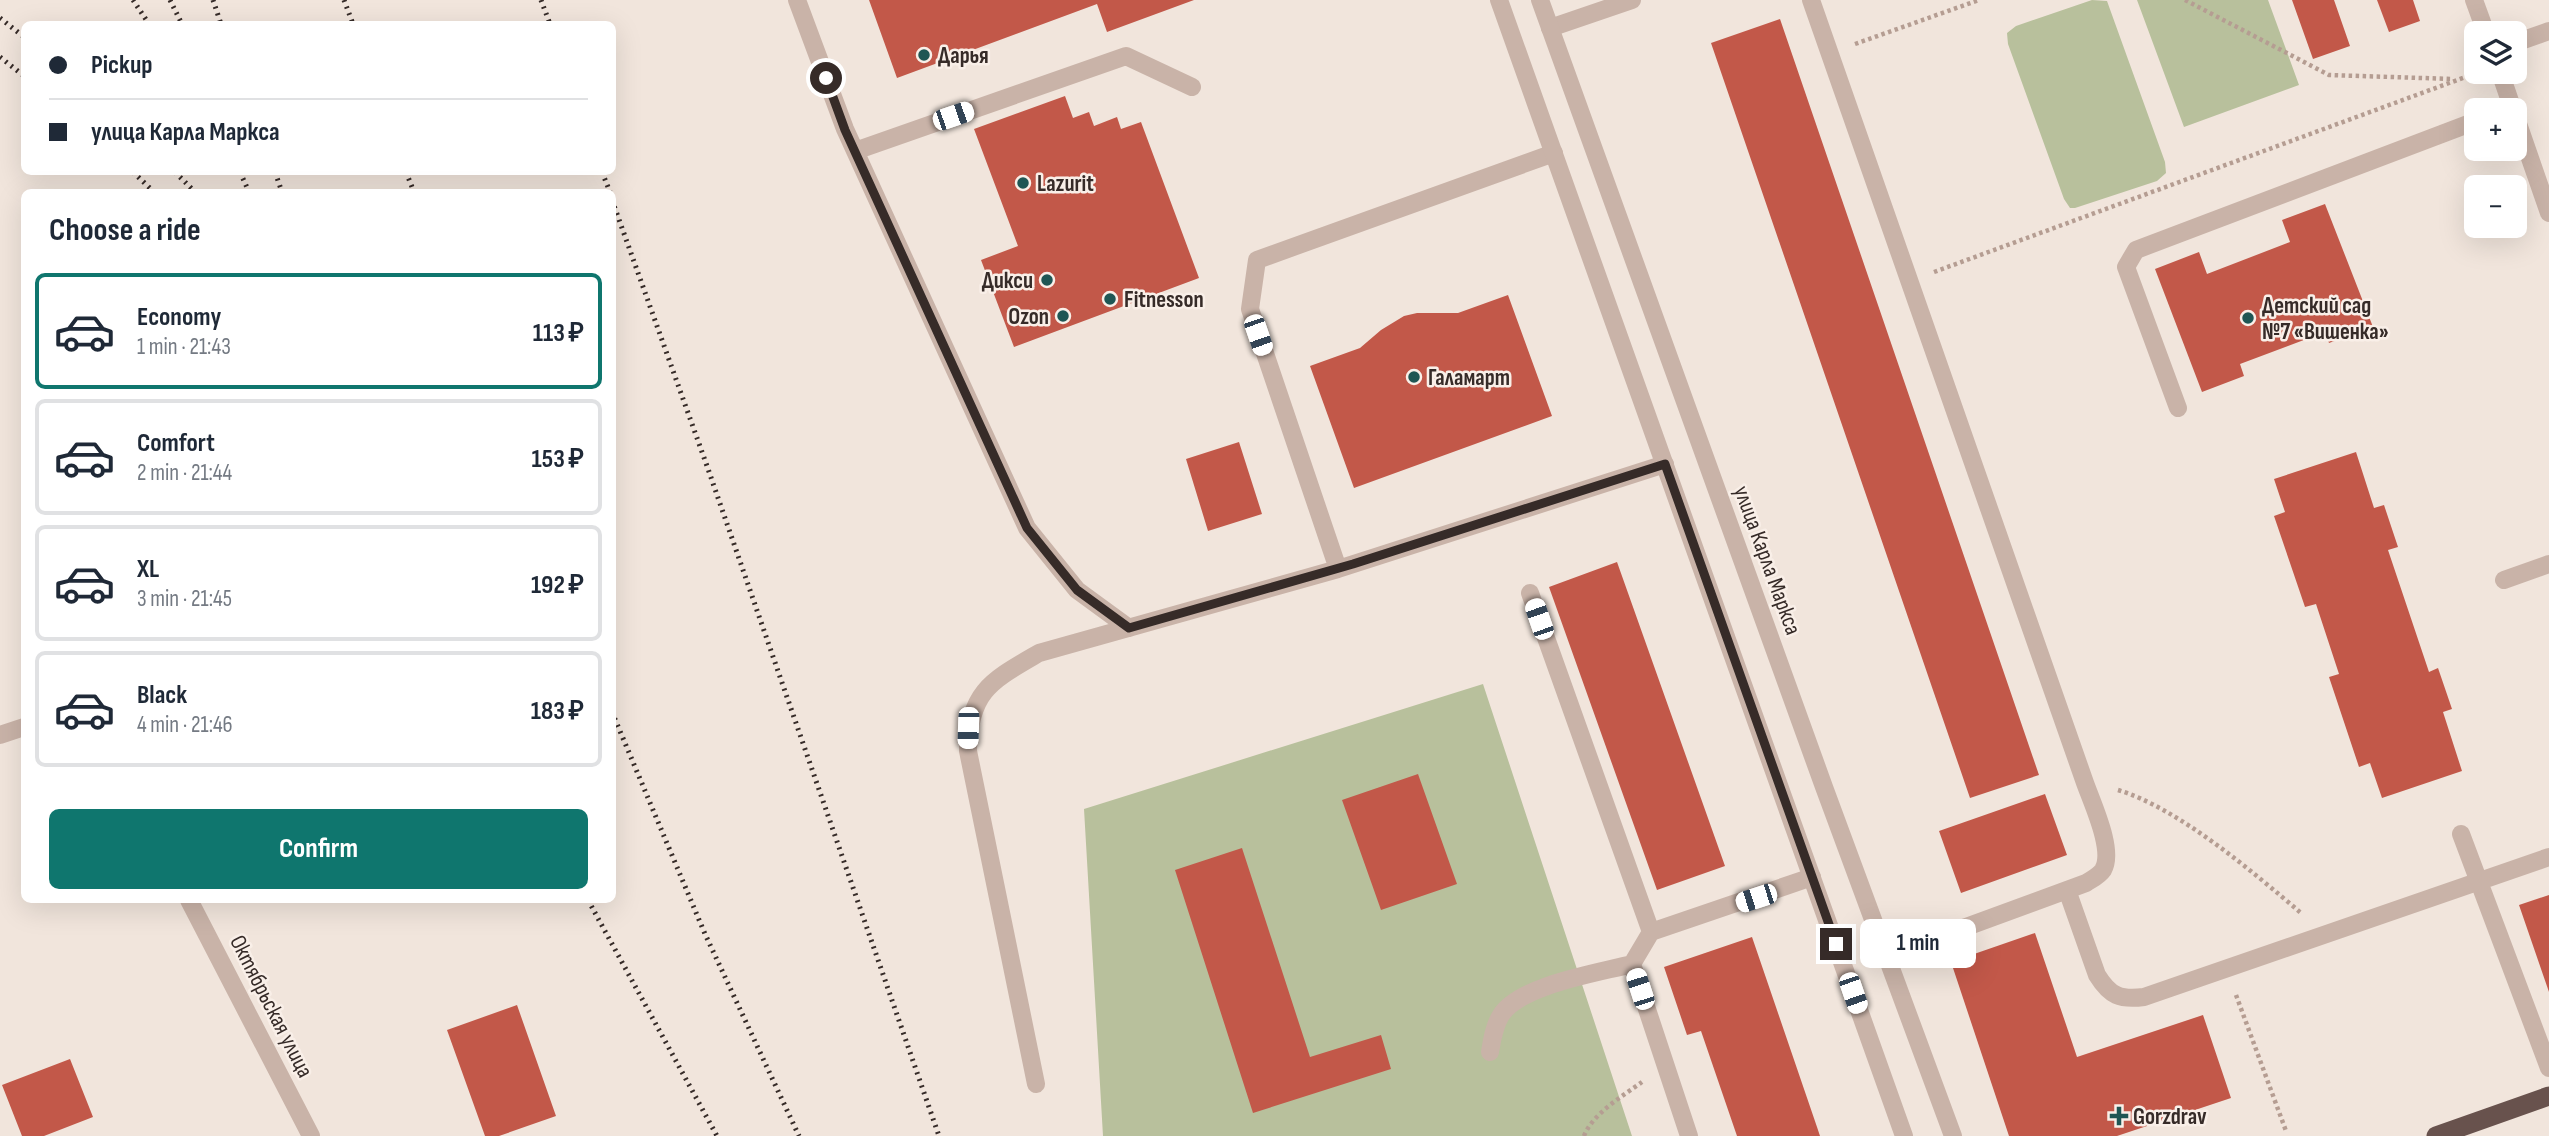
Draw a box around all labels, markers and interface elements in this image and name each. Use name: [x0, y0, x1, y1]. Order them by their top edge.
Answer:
map controls: [2464, 21, 2527, 238]
button: layers: [2464, 21, 2527, 84]
place label: Дарья: [938, 42, 989, 70]
marker: Дарья: [916, 47, 932, 63]
text: Pickup: [91, 50, 153, 81]
route start: [810, 62, 842, 94]
button: +: [2464, 98, 2527, 161]
car: [930, 99, 977, 133]
text: улица Карла Маркса: [91, 117, 280, 148]
place label: Lazurit: [1037, 170, 1094, 198]
marker: Lazurit: [1015, 175, 1031, 191]
button: −: [2464, 175, 2527, 238]
text: Choose a ride: [49, 211, 201, 250]
place label: Дикси: [982, 267, 1033, 295]
marker: Дикси: [1039, 272, 1055, 288]
place label: Fitnesson: [1124, 286, 1204, 314]
marker: Fitnesson: [1102, 291, 1118, 307]
place label: Детский сад №7 «Вишенка»: [2262, 292, 2389, 346]
icon: car: [53, 300, 116, 363]
text: Economy: [137, 302, 221, 333]
place label: Ozon: [1008, 303, 1049, 331]
marker: Ozon: [1055, 308, 1071, 324]
marker: Детский сад №7 «Вишенка»: [2240, 310, 2256, 326]
car: [1242, 312, 1275, 358]
text: 113 ₽: [533, 318, 584, 349]
text: 1 min · 21:43: [137, 333, 231, 361]
place label: Галамарт: [1428, 364, 1510, 392]
marker: Галамарт: [1406, 369, 1422, 385]
icon: car: [53, 426, 116, 489]
text: Comfort: [137, 428, 215, 459]
text: 153 ₽: [532, 444, 584, 475]
text: 2 min · 21:44: [137, 459, 232, 487]
street label: улица Карла Маркса: [1727, 482, 1807, 639]
icon: car: [53, 552, 116, 615]
text: XL: [137, 554, 159, 585]
text: 192 ₽: [531, 570, 584, 601]
text: 3 min · 21:45: [137, 585, 232, 613]
car: [1523, 596, 1556, 642]
icon: car: [53, 678, 116, 741]
text: Black: [137, 680, 187, 711]
text: 183 ₽: [531, 696, 584, 727]
car: [957, 707, 980, 749]
text: 4 min · 21:46: [137, 711, 233, 739]
button: Confirm: [49, 809, 588, 889]
car: [1733, 882, 1780, 914]
callout: 1 min: [1860, 920, 1976, 968]
route end: [1820, 928, 1852, 960]
text: 1 min: [1897, 929, 1939, 957]
street label: Октябрьская улица: [223, 931, 319, 1082]
car: [1624, 966, 1657, 1012]
car: [1837, 970, 1870, 1016]
place label: Gorzdrav: [2133, 1103, 2207, 1131]
marker: Gorzdrav: [2111, 1108, 2127, 1124]

